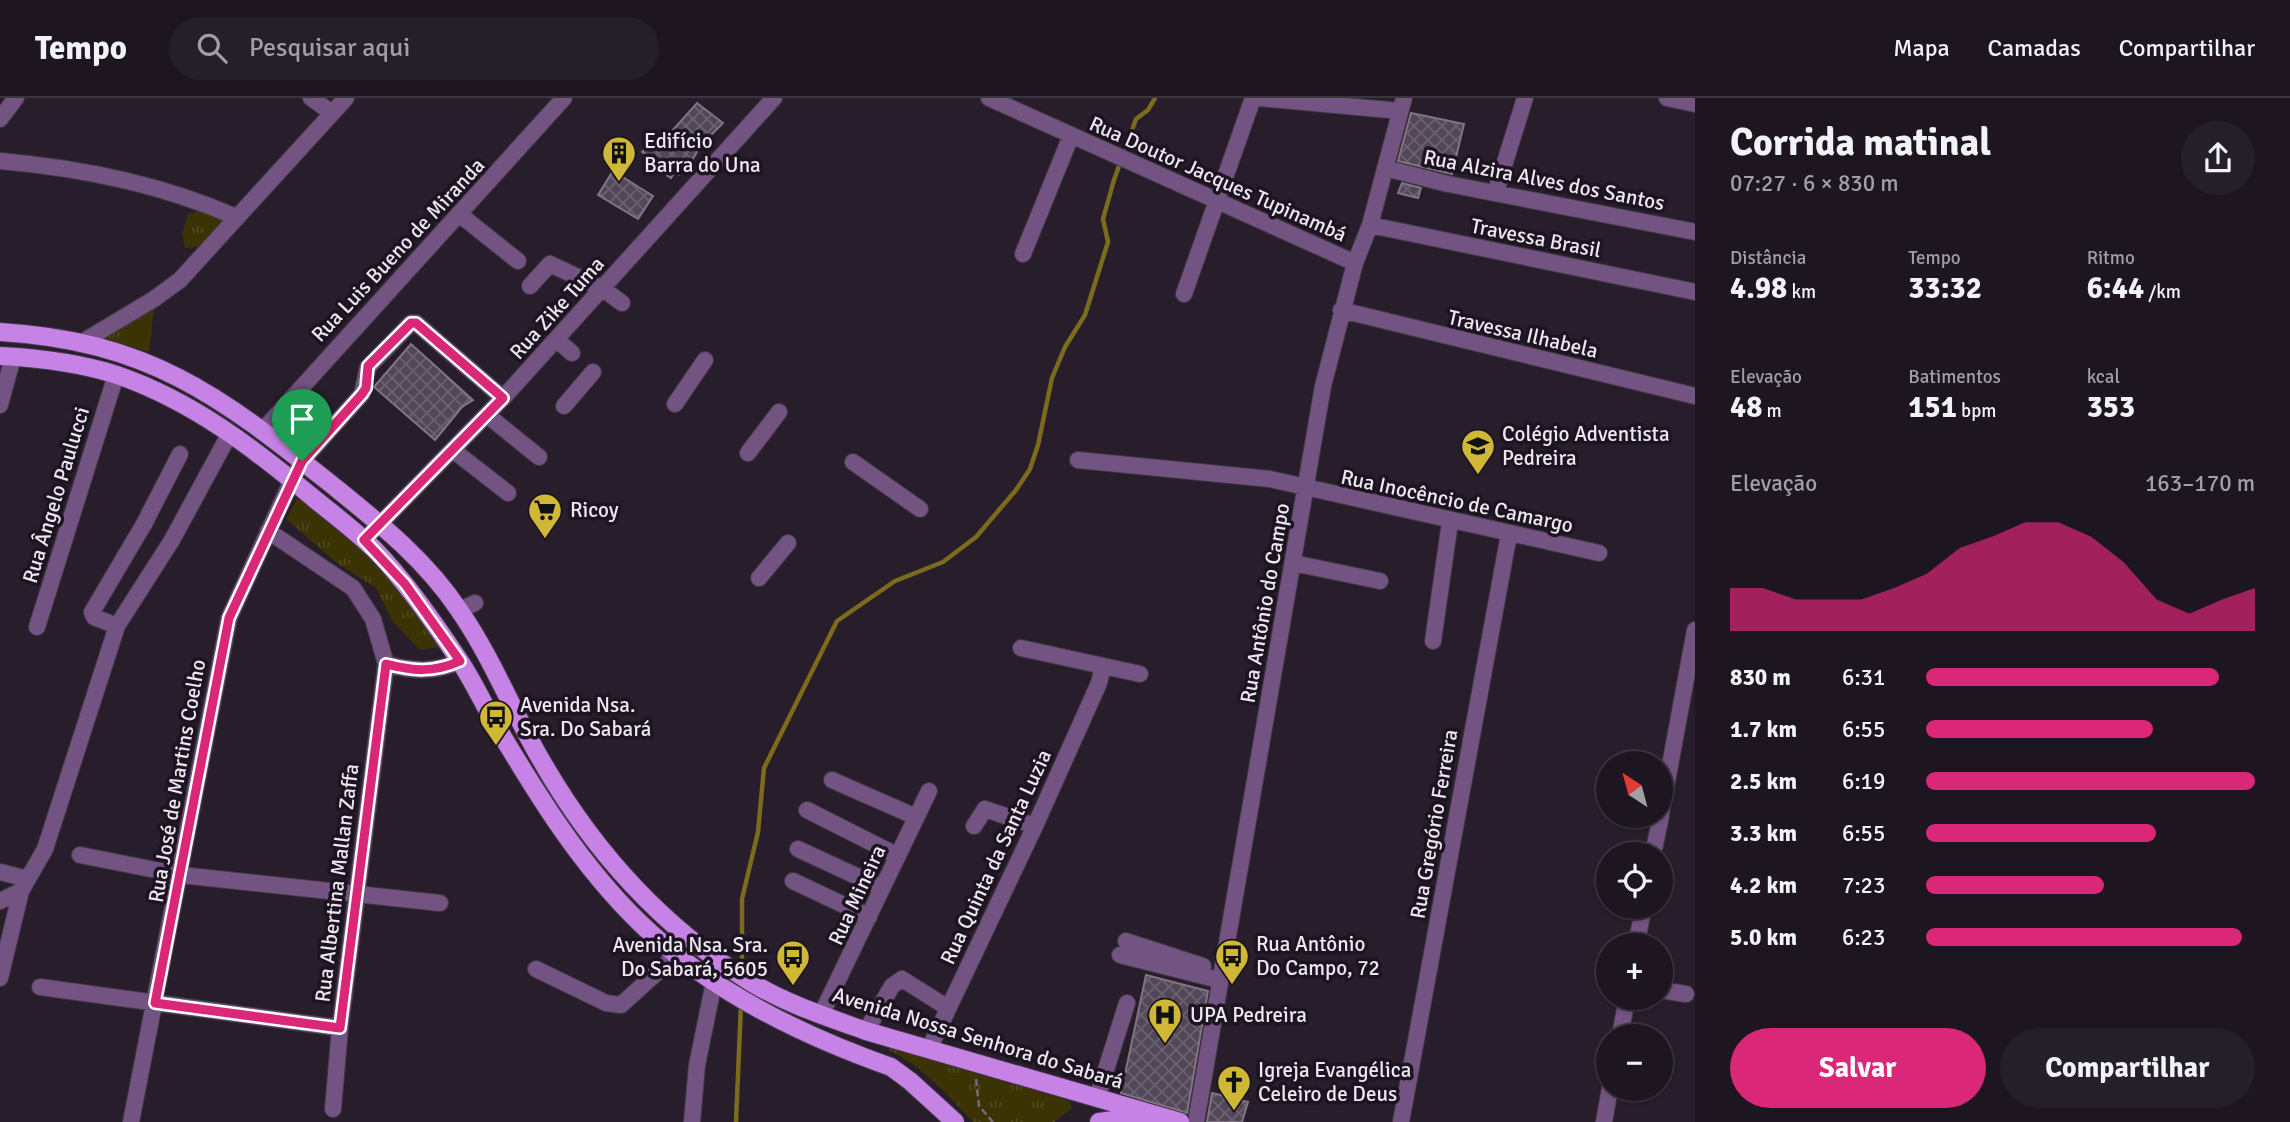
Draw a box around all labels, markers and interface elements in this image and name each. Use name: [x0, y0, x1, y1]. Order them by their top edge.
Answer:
search box: [169, 17, 659, 80]
text: Tempo: [35, 28, 127, 69]
icon: search: [193, 29, 231, 67]
text: Pesquisar aqui: [249, 32, 410, 64]
text: Mapa: [1893, 33, 1950, 63]
text: Camadas: [1988, 33, 2081, 63]
text: Compartilhar: [2119, 33, 2255, 63]
street label: Rua Doutor Jacques Tupinambá: [1085, 110, 1351, 248]
text: Corrida matinal: [1730, 119, 1991, 166]
button: share: [2181, 121, 2255, 195]
place label: Edifício Barra do Una: [644, 128, 761, 178]
building icon: Edifício Barra do Una: [600, 134, 638, 183]
street label: Rua Alzira Alves dos Santos: [1421, 144, 1667, 216]
street label: Rua Luis Bueno de Miranda: [306, 153, 490, 347]
text: 07:27 · 6 × 830 m: [1730, 169, 1899, 198]
street label: Travessa Brasil: [1469, 213, 1603, 263]
text: Distância: [1730, 246, 1806, 270]
text: Tempo: [1908, 246, 1961, 270]
text: Ritmo: [2087, 246, 2135, 270]
street label: Rua Zike Tuma: [504, 251, 610, 365]
text: 4.98: [1730, 270, 1787, 307]
text: 33:32: [1908, 270, 1982, 307]
text: 6:44: [2087, 270, 2144, 307]
text: km: [1787, 280, 1816, 304]
text: /km: [2144, 280, 2181, 304]
street label: Travessa Ilhabela: [1445, 304, 1601, 364]
text: Elevação: [1730, 365, 1802, 389]
text: Batimentos: [1908, 365, 2001, 389]
text: kcal: [2087, 365, 2120, 389]
pin: [272, 389, 332, 461]
text: 48: [1730, 389, 1762, 426]
text: 151: [1908, 389, 1957, 426]
text: 353: [2087, 389, 2135, 426]
text: m: [1762, 399, 1782, 423]
text: bpm: [1957, 399, 1996, 423]
icon: arrive: [283, 400, 321, 438]
street label: Rua Ângelo Paulucci: [17, 404, 95, 586]
place label: Colégio Adventista Pedreira: [1502, 421, 1670, 471]
school or university icon: Colégio Adventista Pedreira: [1459, 427, 1497, 476]
street label: Rua Inocêncio de Camargo: [1338, 464, 1576, 538]
text: Elevação: [1730, 469, 1817, 498]
text: 163–170 m: [2145, 469, 2255, 498]
supermarket icon: Ricoy: [526, 491, 564, 540]
place label: Ricoy: [570, 497, 619, 523]
street label: Rua Antônio do Campo: [1235, 501, 1295, 705]
street label: Rua José de Martins Coelho: [143, 657, 211, 905]
text: 830 m: [1730, 663, 1791, 692]
text: 6:31: [1842, 663, 1885, 692]
place label: Avenida Nsa. Sra. Do Sabará: [520, 692, 651, 742]
bus stop icon: Avenida Nsa. Sra. Do Sabará: [477, 698, 515, 747]
text: 1.7 km: [1730, 715, 1797, 744]
text: 6:55: [1842, 715, 1885, 744]
street label: Rua Gregório Ferreira: [1405, 727, 1463, 921]
street label: Rua Quinta da Santa Luzia: [935, 745, 1057, 969]
north arrow: [1596, 751, 1673, 828]
map controls: [1596, 751, 1673, 1101]
street label: Rua Albertina Mallan Zaffa: [309, 762, 365, 1004]
text: 2.5 km: [1730, 767, 1797, 796]
text: 6:19: [1842, 767, 1885, 796]
text: 3.3 km: [1730, 819, 1797, 848]
text: 6:55: [1842, 819, 1885, 848]
street label: Rua Mineira: [823, 841, 891, 949]
button: locate: [1596, 842, 1673, 919]
text: 4.2 km: [1730, 871, 1797, 900]
text: 7:23: [1842, 871, 1885, 900]
text: 5.0 km: [1730, 923, 1797, 952]
text: 6:23: [1842, 923, 1885, 952]
place label: Rua Antônio Do Campo, 72: [1256, 931, 1380, 981]
place label: Avenida Nsa. Sra. Do Sabará, 5605: [613, 932, 768, 982]
button: +: [1596, 933, 1673, 1010]
bus stop icon: Rua Antônio Do Campo, 72: [1213, 937, 1251, 986]
bus stop icon: Avenida Nsa. Sra. Do Sabará, 5605: [774, 938, 812, 987]
street label: Avenida Nossa Senhora do Sabará: [830, 981, 1126, 1095]
hospital icon: UPA Pedreira: [1146, 996, 1184, 1045]
place label: UPA Pedreira: [1190, 1002, 1307, 1028]
button: −: [1596, 1024, 1673, 1101]
button: Salvar: [1730, 1028, 1986, 1108]
button: Compartilhar: [2000, 1028, 2255, 1108]
place label: Igreja Evangélica Celeiro de Deus: [1258, 1057, 1411, 1107]
church icon: Igreja Evangélica Celeiro de Deus: [1215, 1063, 1253, 1112]

